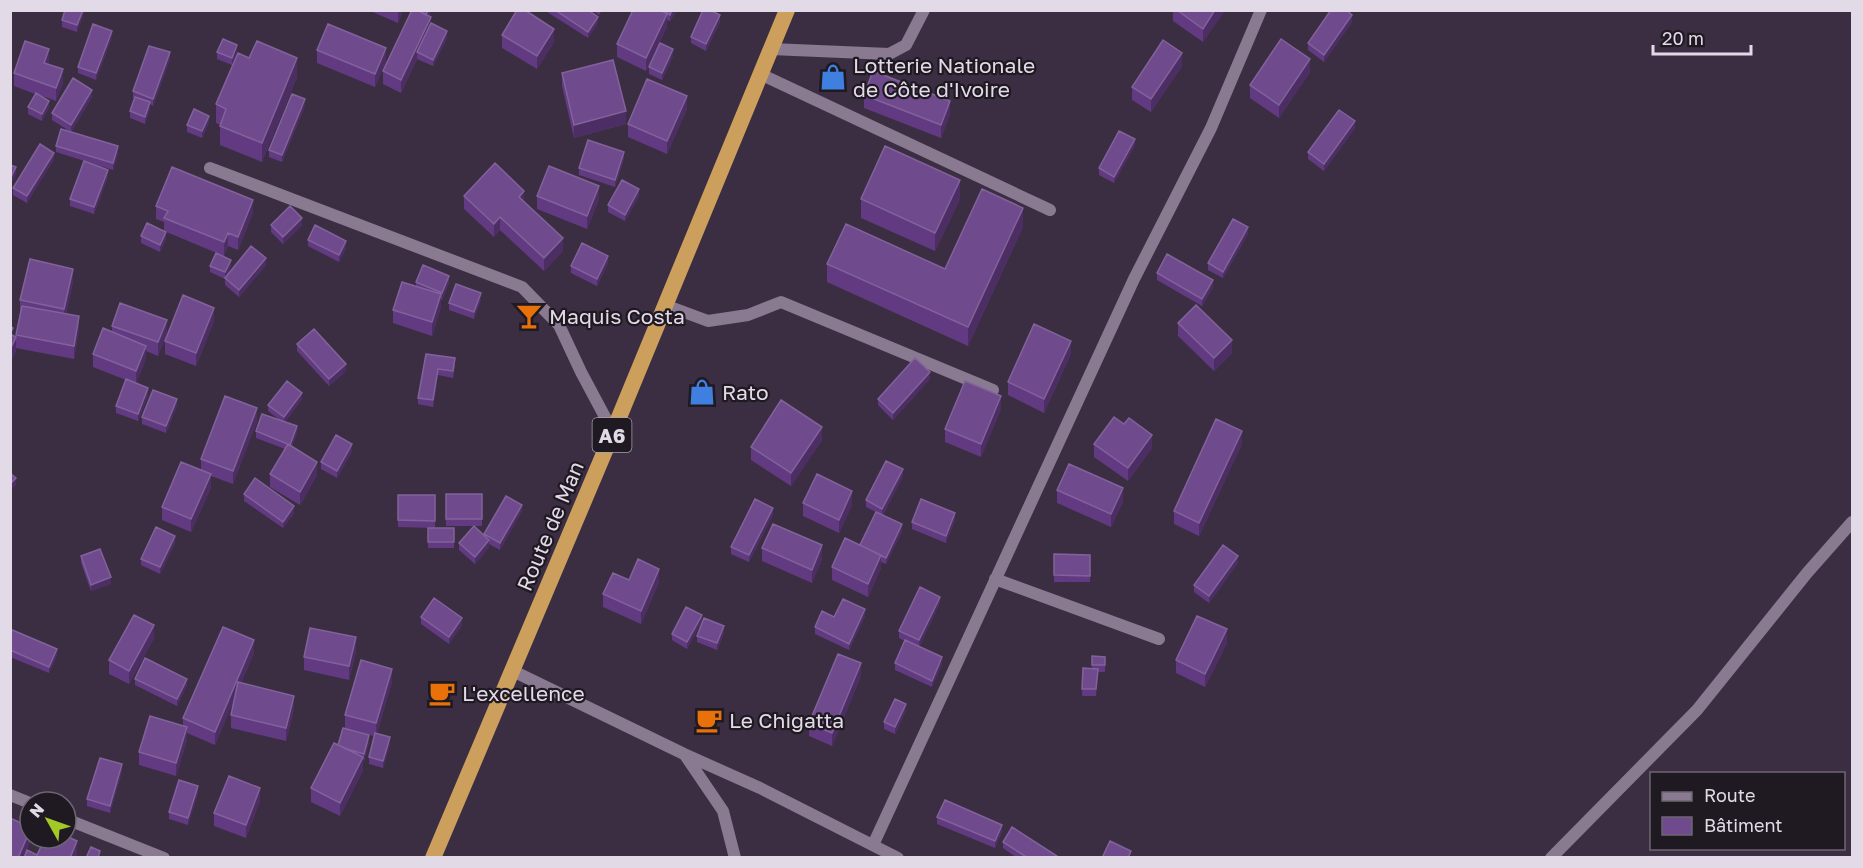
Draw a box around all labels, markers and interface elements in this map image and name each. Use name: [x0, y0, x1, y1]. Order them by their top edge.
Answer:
scale bar: [1653, 18, 1750, 56]
text: 20 m: [1662, 27, 1704, 49]
place label: Lotterie Nationale de Côte d'Ivoire: [853, 52, 1035, 102]
shop icon: Lotterie Nationale de Côte d'Ivoire: [818, 62, 848, 92]
bar icon: Maquis Costa: [514, 301, 544, 331]
place label: Maquis Costa: [549, 303, 685, 329]
shop icon: Rato: [687, 377, 717, 407]
place label: Rato: [722, 379, 769, 405]
road number: A6: [592, 418, 632, 452]
street label: Route de Man: [511, 457, 589, 595]
cafe icon: L'excellence: [427, 678, 457, 708]
place label: L'excellence: [462, 680, 585, 706]
cafe icon: Le Chigatta: [694, 705, 724, 735]
place label: Le Chigatta: [729, 707, 844, 733]
legend: [1650, 772, 1845, 850]
text: Route: [1704, 784, 1755, 806]
north arrow: [18, 790, 78, 850]
text: N: [25, 799, 48, 821]
text: Bâtiment: [1704, 814, 1783, 836]

